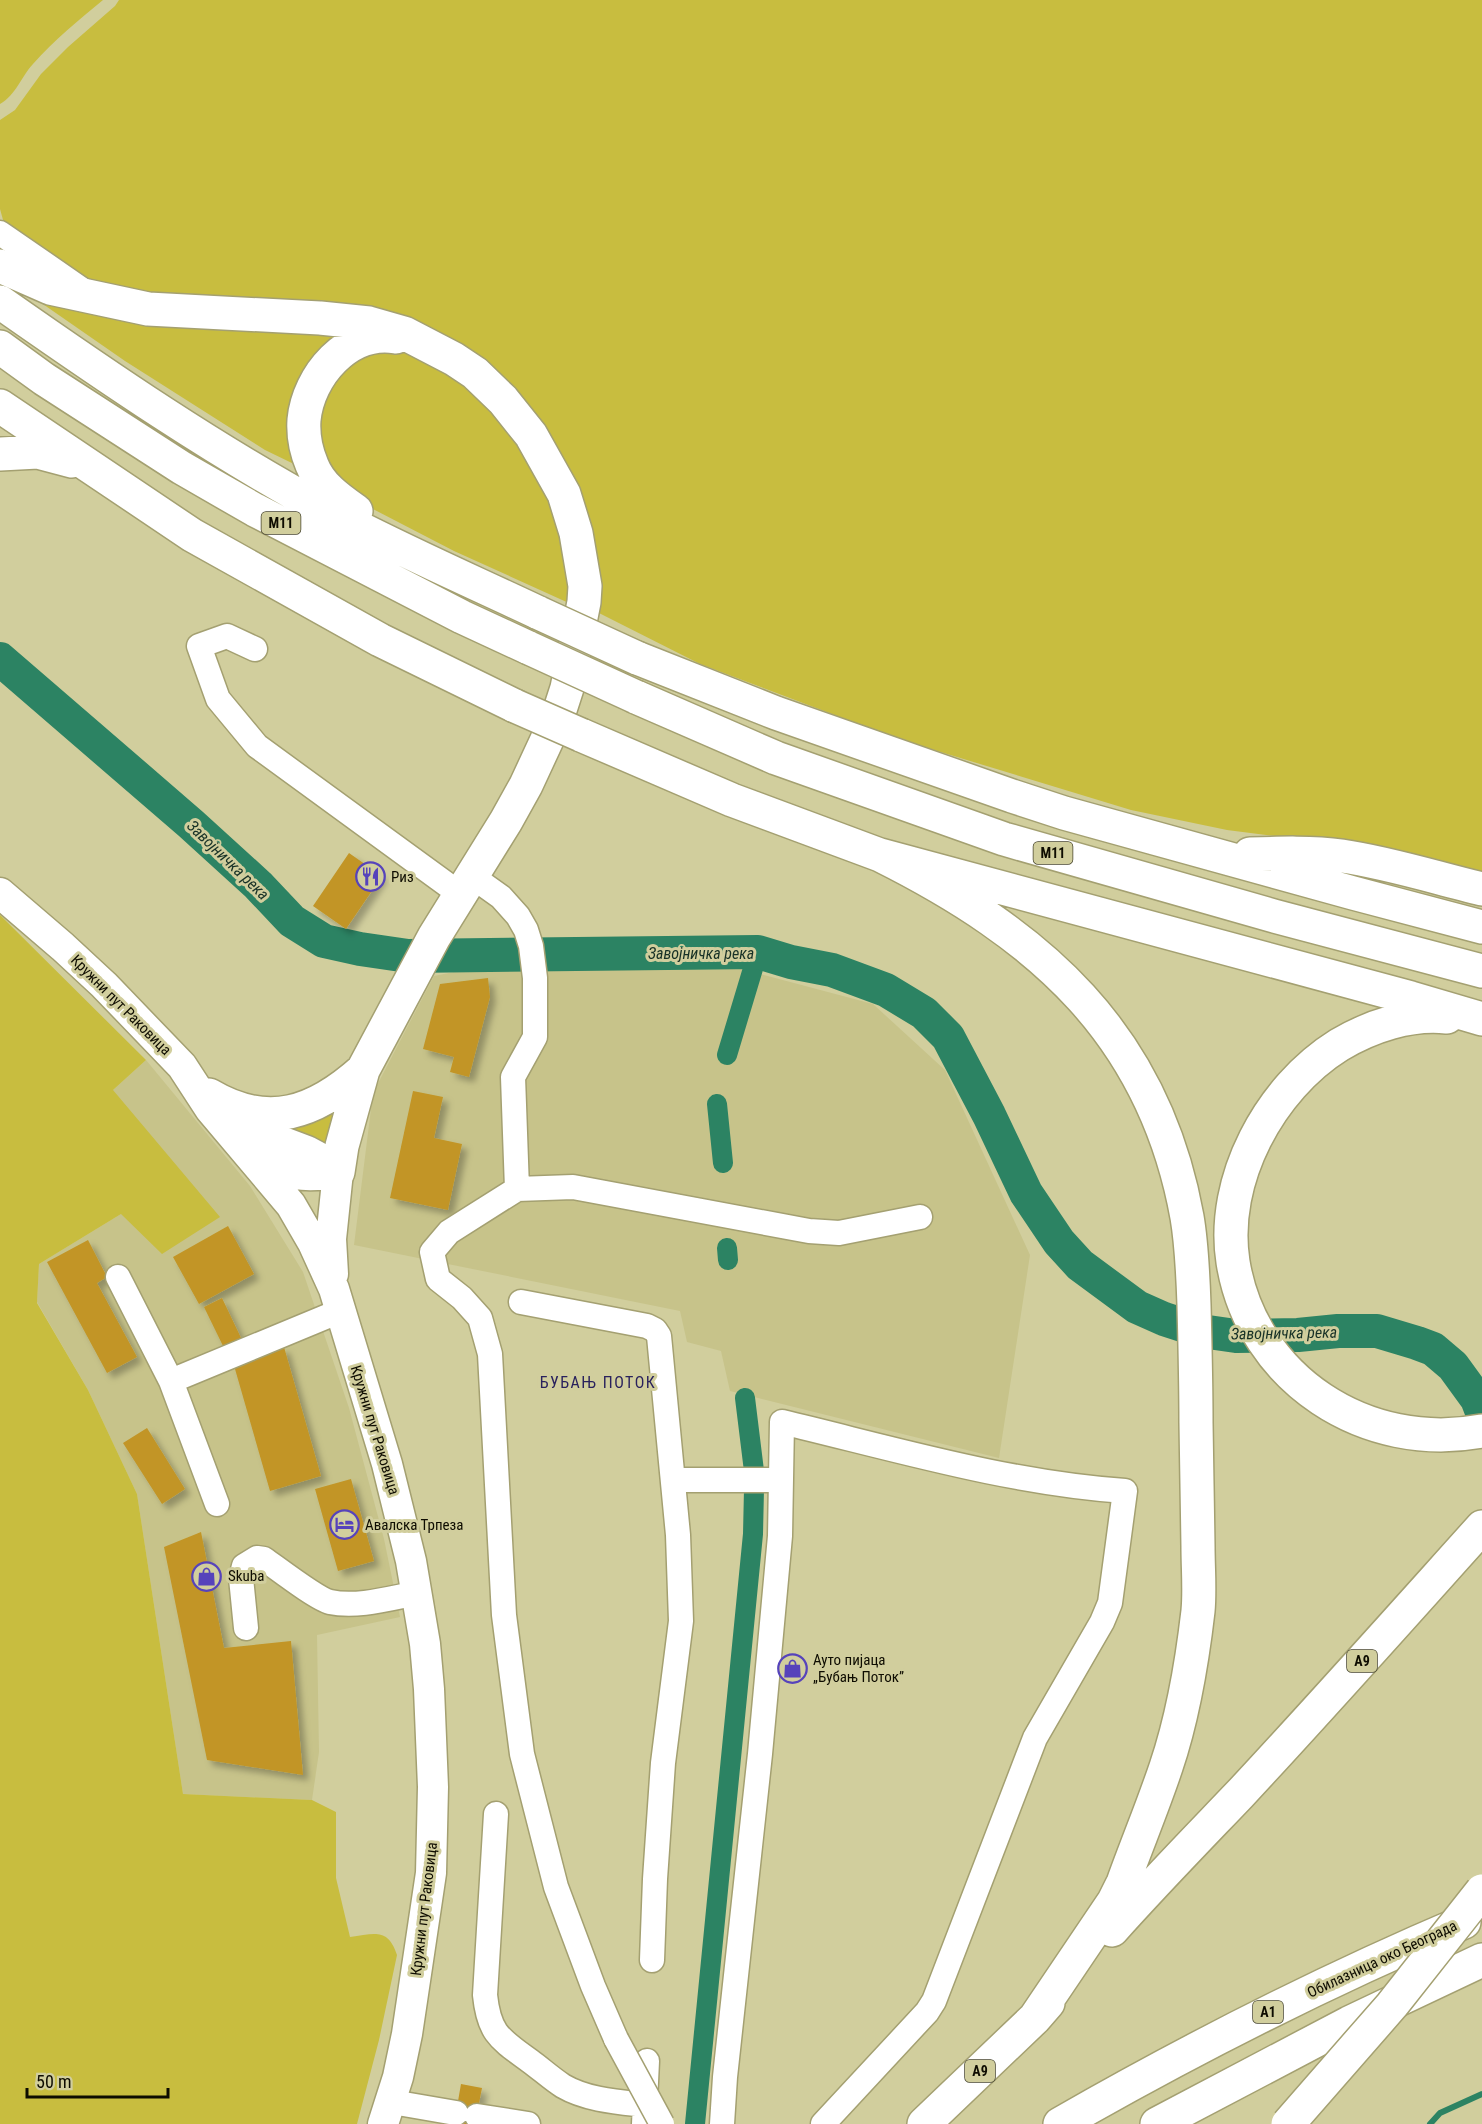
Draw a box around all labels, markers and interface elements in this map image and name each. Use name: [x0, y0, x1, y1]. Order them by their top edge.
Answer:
road number: M11: [262, 512, 300, 534]
water label: Завојничка река: [183, 816, 273, 904]
road number: M11: [1034, 842, 1072, 864]
restaurant icon: Риз: [354, 861, 386, 893]
place label: Риз: [391, 868, 414, 886]
water label: Завојничка река: [648, 944, 754, 963]
street label: Кружни пут Раковица: [67, 951, 175, 1059]
water label: Завојничка река: [1231, 1323, 1337, 1343]
street label: Кружни пут Раковица: [347, 1363, 403, 1497]
district label: БУБАЊ ПОТОК: [540, 1373, 656, 1392]
hotel icon: Авалска Трпеза: [328, 1509, 360, 1541]
place label: Авалска Трпеза: [365, 1516, 463, 1534]
shop icon: Skuba: [191, 1560, 223, 1592]
place label: Skuba: [228, 1567, 264, 1585]
road number: A9: [1347, 1650, 1377, 1672]
place label: Ауто пијаца „Бубањ Поток”: [813, 1651, 904, 1686]
shop icon: Ауто пијаца „Бубањ Поток”: [776, 1653, 808, 1685]
street label: Кружни пут Раковица: [407, 1841, 441, 1977]
street label: Обилазница око Београда: [1304, 1916, 1460, 2002]
road number: A1: [1253, 2001, 1283, 2023]
road number: A9: [965, 2060, 995, 2082]
scale bar: [27, 2061, 168, 2099]
text: 50 m: [36, 2071, 71, 2092]

